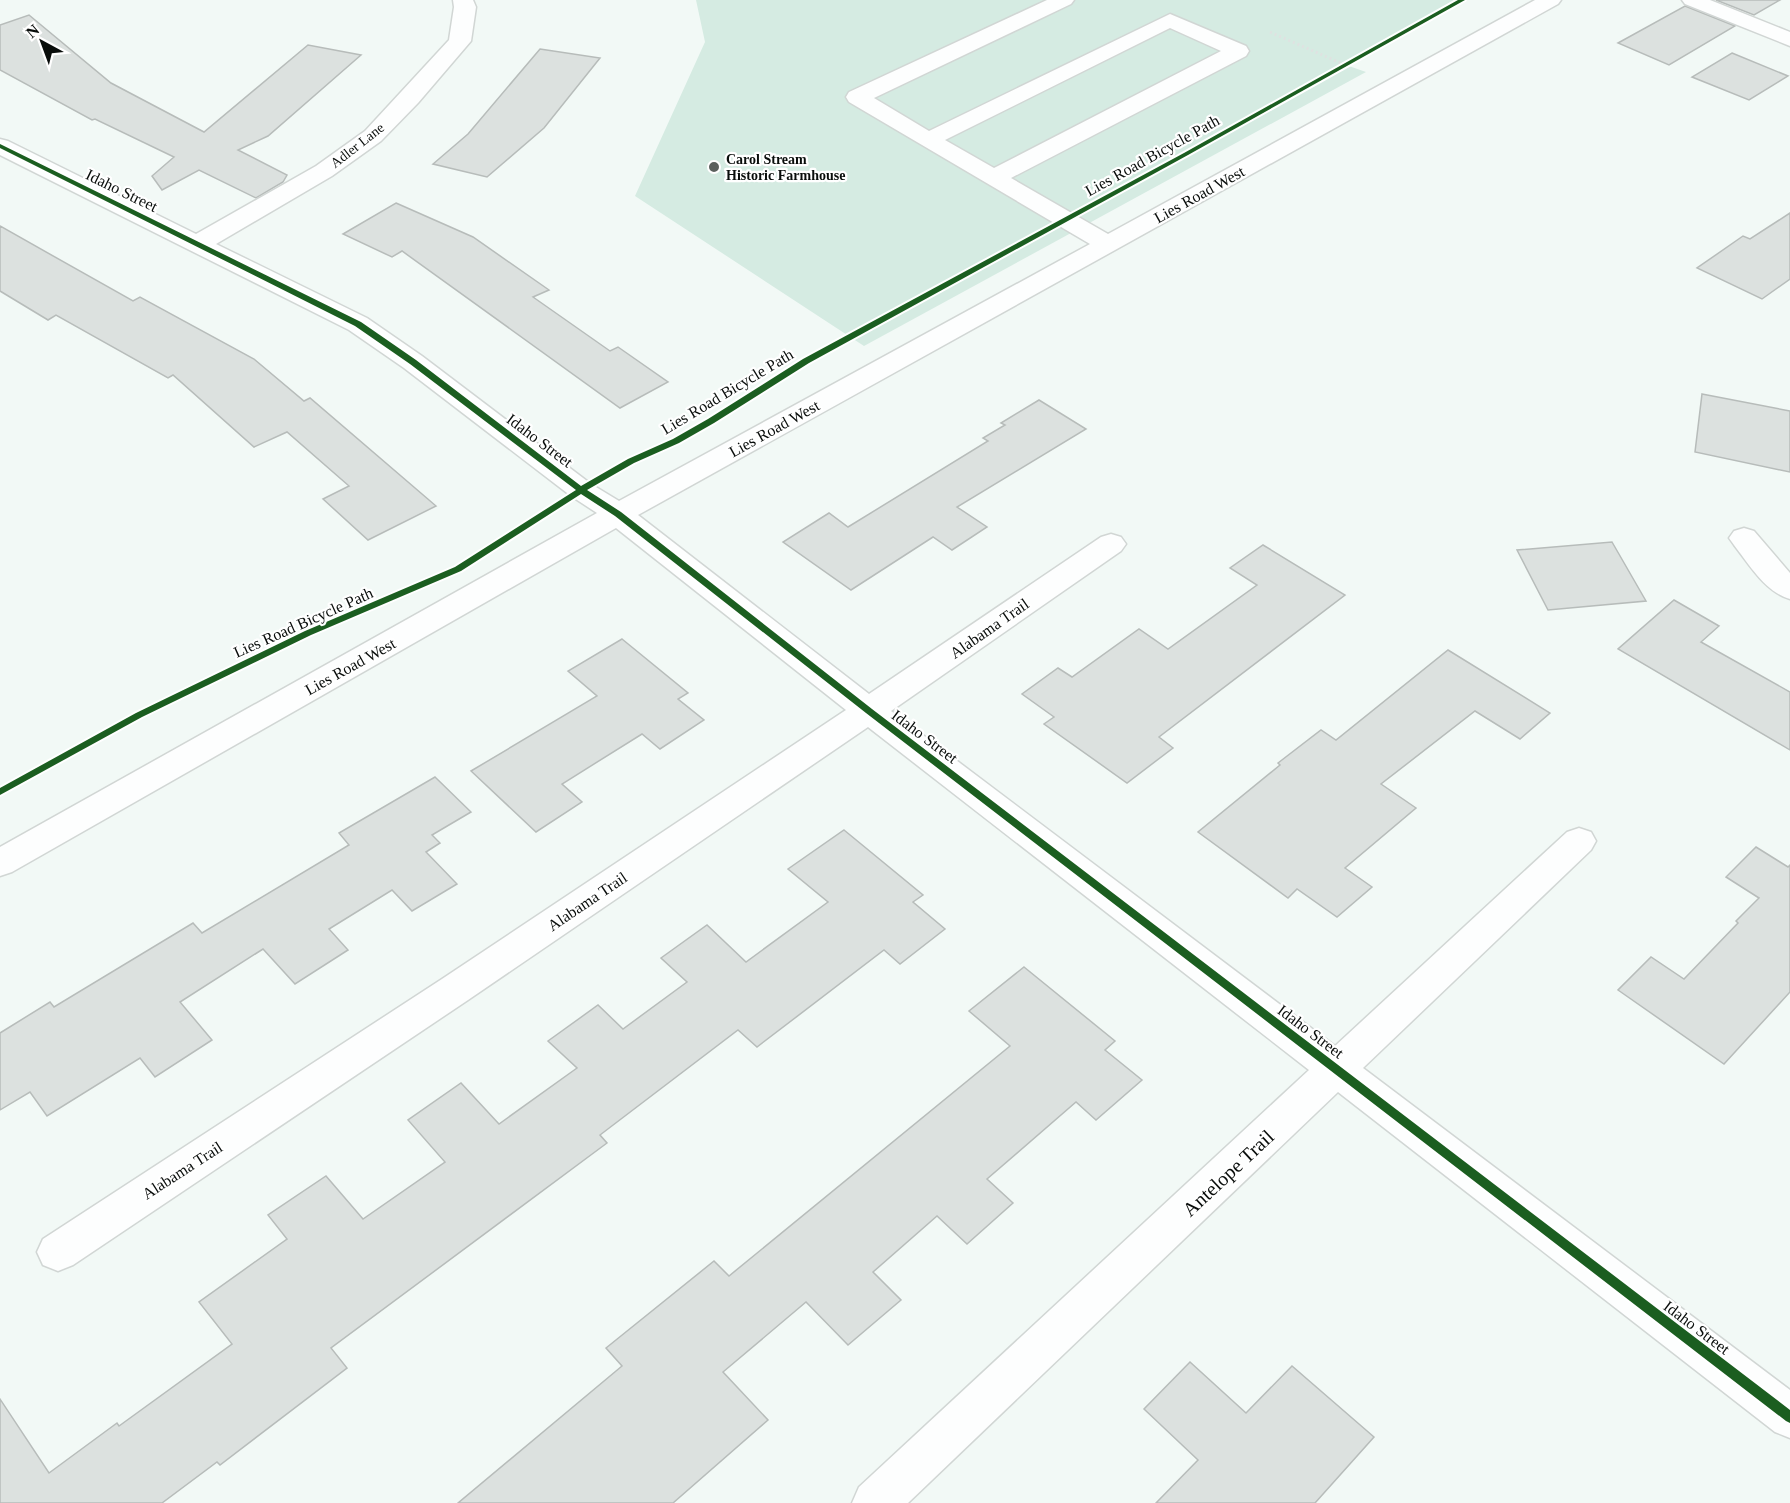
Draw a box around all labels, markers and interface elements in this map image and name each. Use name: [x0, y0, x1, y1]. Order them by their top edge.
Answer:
north arrow: [12, 12, 72, 72]
text: N: [23, 21, 43, 41]
street label: Lies Road Bicycle Path: [1082, 111, 1223, 200]
street label: Adler Lane: [328, 120, 387, 171]
place label: Carol Stream Historic Farmhouse: [726, 152, 845, 183]
marker: Carol Stream Historic Farmhouse: [707, 160, 721, 174]
street label: Lies Road West: [1151, 162, 1248, 226]
street label: Idaho Street: [83, 166, 161, 215]
street label: Lies Road Bicycle Path: [658, 345, 797, 438]
street label: Lies Road West: [726, 396, 823, 460]
street label: Idaho Street: [504, 410, 576, 471]
street label: Lies Road Bicycle Path: [231, 584, 376, 662]
street label: Alabama Trail: [947, 595, 1032, 662]
street label: Lies Road West: [302, 634, 399, 698]
street label: Idaho Street: [889, 706, 961, 767]
street label: Alabama Trail: [544, 868, 631, 934]
street label: Idaho Street: [1275, 1001, 1347, 1062]
street label: Antelope Trail: [1178, 1125, 1279, 1221]
street label: Alabama Trail: [139, 1138, 226, 1203]
street label: Idaho Street: [1661, 1297, 1733, 1358]

